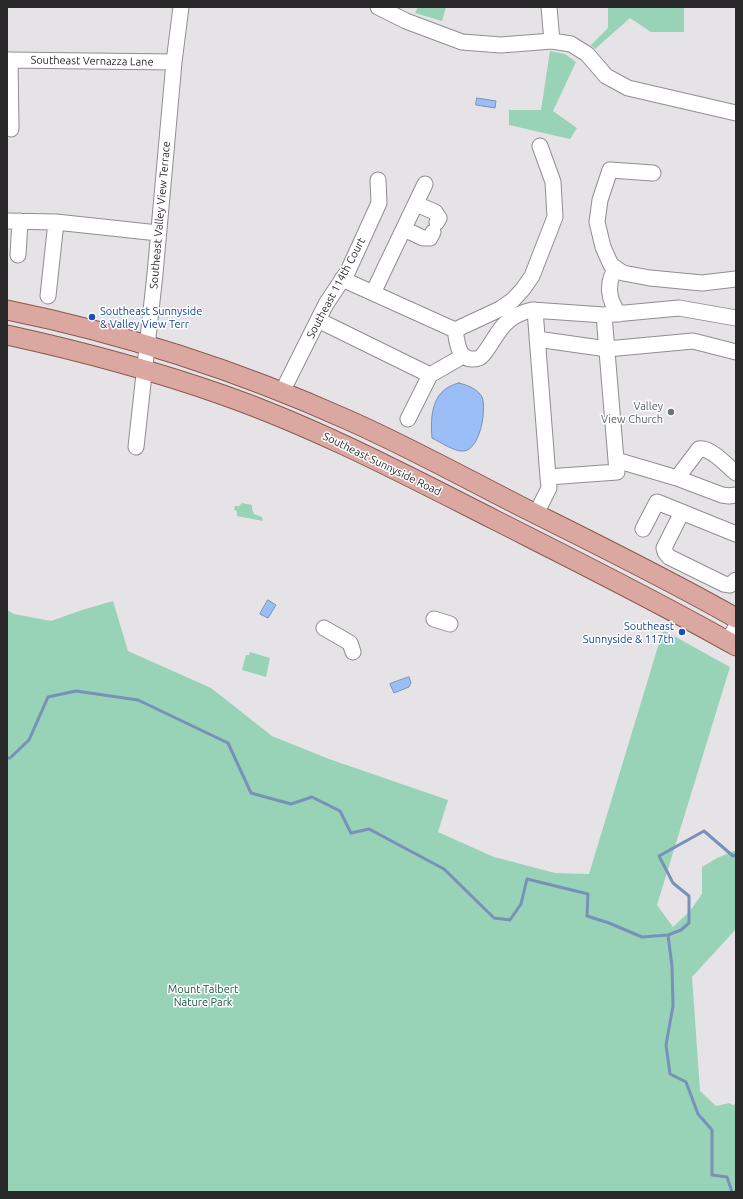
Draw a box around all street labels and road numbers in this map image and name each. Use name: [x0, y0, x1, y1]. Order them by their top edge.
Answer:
street label: Southeast Vernazza Lane: [30, 53, 154, 69]
street label: Southeast Valley View Terrace: [147, 140, 173, 290]
street label: Southeast 114th Court: [304, 235, 368, 341]
street label: Southeast Sunnyside Road: [321, 430, 443, 498]

